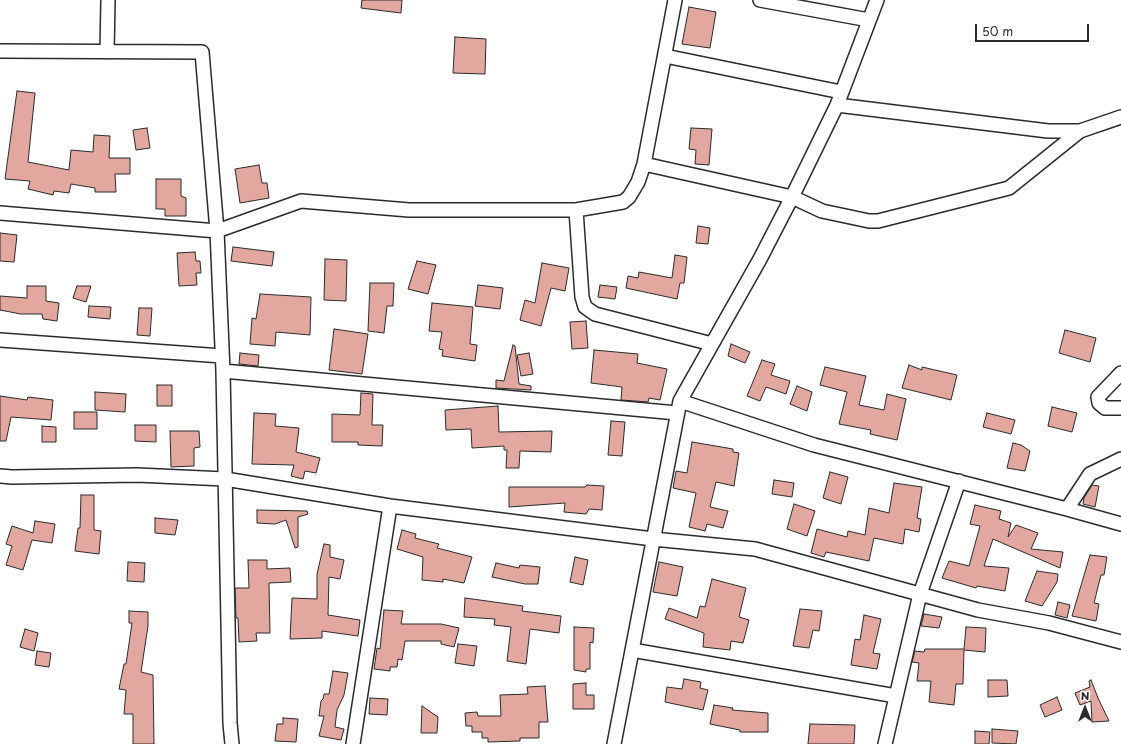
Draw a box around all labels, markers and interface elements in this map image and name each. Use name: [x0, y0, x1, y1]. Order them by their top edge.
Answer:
scale bar: [977, 16, 1091, 42]
text: 50 m: [982, 22, 1013, 40]
text: N: [1081, 687, 1089, 704]
north arrow: [1065, 688, 1105, 728]

